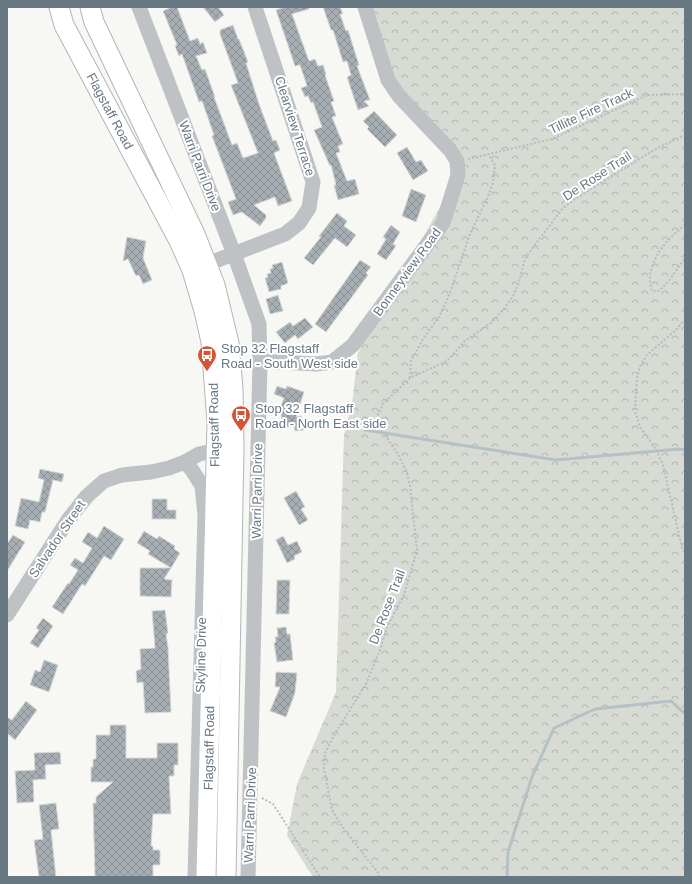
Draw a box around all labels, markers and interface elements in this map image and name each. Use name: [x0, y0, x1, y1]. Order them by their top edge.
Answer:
street label: Flagstaff Road: [84, 70, 136, 152]
street label: Clearview Terrace: [272, 74, 318, 178]
street label: Tillite Fire Track: [546, 85, 636, 137]
street label: Warri Parri Drive: [176, 119, 224, 213]
street label: De Rose Trail: [560, 148, 634, 204]
street label: Bonneyview Road: [370, 225, 444, 319]
place label: Stop 32 Flagstaff Road - South West side: [221, 341, 358, 371]
bus stop icon: Stop 32 Flagstaff Road - South West side: [196, 344, 218, 372]
street label: Flagstaff Road: [206, 383, 222, 467]
place label: Stop 32 Flagstaff Road - North East side: [255, 401, 387, 431]
bus stop icon: Stop 32 Flagstaff Road - North East side: [230, 404, 252, 432]
street label: Warri Parri Drive: [249, 443, 265, 539]
street label: Salvador Street: [26, 497, 88, 580]
street label: De Rose Trail: [366, 567, 408, 646]
street label: Skyline Drive: [193, 617, 209, 693]
street label: Flagstaff Road: [201, 706, 217, 790]
street label: Warri Parri Drive: [241, 767, 259, 863]

